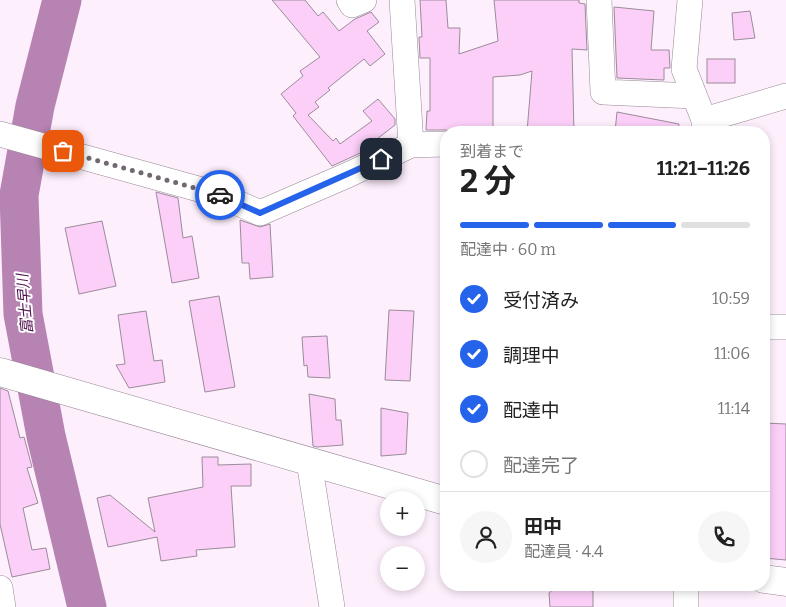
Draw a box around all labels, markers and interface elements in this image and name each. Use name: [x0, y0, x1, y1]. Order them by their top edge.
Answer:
pin: [42, 130, 84, 172]
icon: bag: [49, 137, 77, 165]
pin: [360, 138, 402, 180]
text: 到着まで: [460, 142, 524, 161]
icon: home: [367, 145, 395, 173]
text: 11:21–11:26: [657, 157, 750, 180]
text: 2 分: [460, 162, 516, 200]
courier: [195, 170, 245, 220]
icon: car: [206, 181, 234, 209]
text: 配達中 · 60 m: [460, 240, 556, 259]
water label: 富士早川: [13, 271, 37, 335]
icon: check: [460, 285, 488, 313]
text: 受付済み: [503, 289, 579, 312]
text: 10:59: [712, 289, 750, 308]
icon: check: [460, 340, 488, 368]
text: 調理中: [503, 344, 560, 367]
text: 11:06: [714, 344, 750, 363]
icon: check: [460, 395, 488, 423]
text: 配達中: [503, 399, 560, 422]
text: 11:14: [718, 399, 750, 418]
text: 配達完了: [503, 454, 579, 477]
map controls: [380, 491, 425, 591]
button: +: [380, 491, 425, 536]
button: person: [460, 511, 512, 563]
button: phone: [698, 511, 750, 563]
text: 田中: [524, 515, 562, 538]
text: 配達員 · 4.4: [524, 542, 603, 561]
button: −: [380, 546, 425, 591]

